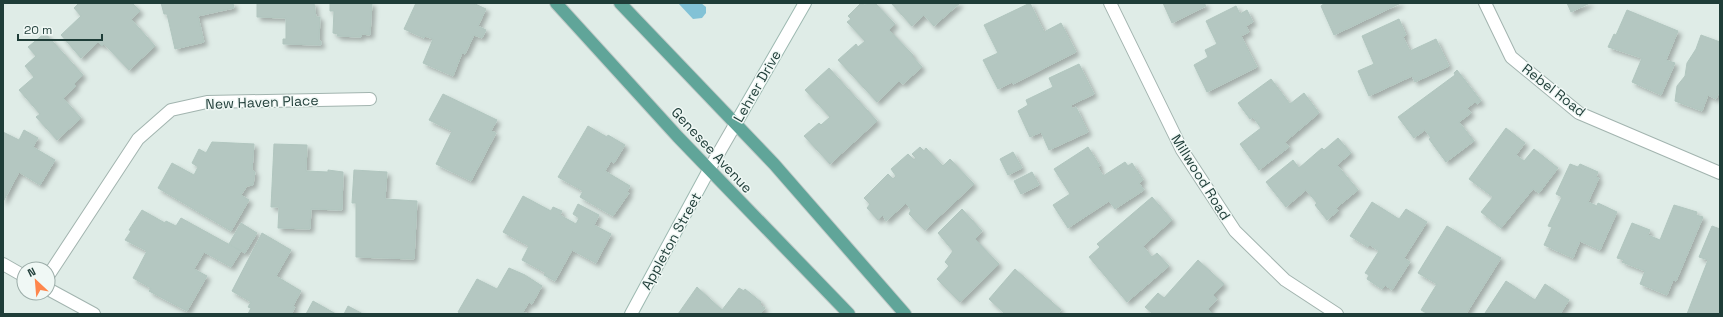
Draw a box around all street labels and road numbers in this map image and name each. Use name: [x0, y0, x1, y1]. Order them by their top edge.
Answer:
street label: Lehrer Drive: [729, 47, 785, 125]
street label: Rebel Road: [1519, 60, 1589, 120]
street label: New Haven Place: [205, 91, 319, 113]
street label: Genesee Avenue: [667, 103, 757, 197]
street label: Millwood Road: [1167, 131, 1235, 223]
street label: Appleton Street: [637, 189, 705, 293]

